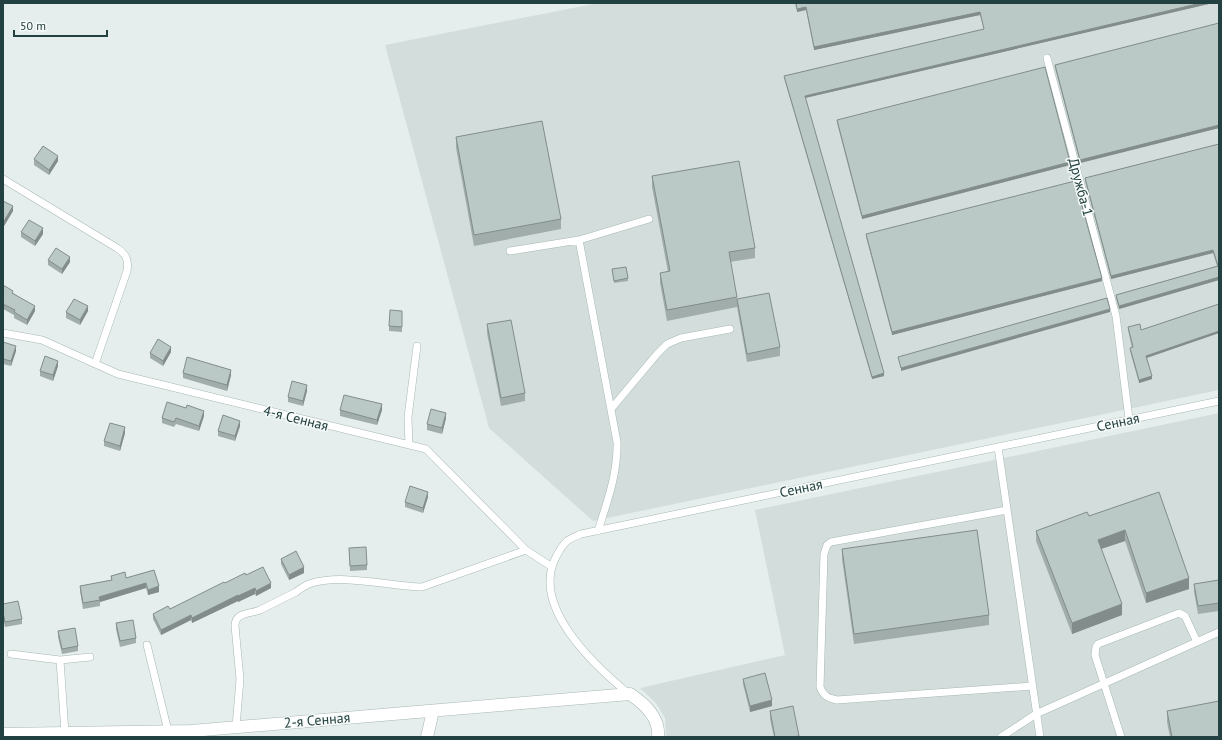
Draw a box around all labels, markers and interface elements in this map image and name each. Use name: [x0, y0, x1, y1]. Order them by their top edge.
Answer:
scale bar: [14, 12, 107, 38]
text: 50 m: [20, 18, 46, 33]
street label: Дружба-1: [1065, 156, 1097, 218]
street label: 4-я Сенная: [262, 401, 330, 435]
street label: Сенная: [1095, 409, 1141, 435]
street label: Сенная: [778, 475, 824, 501]
street label: 2-я Сенная: [283, 708, 351, 732]

